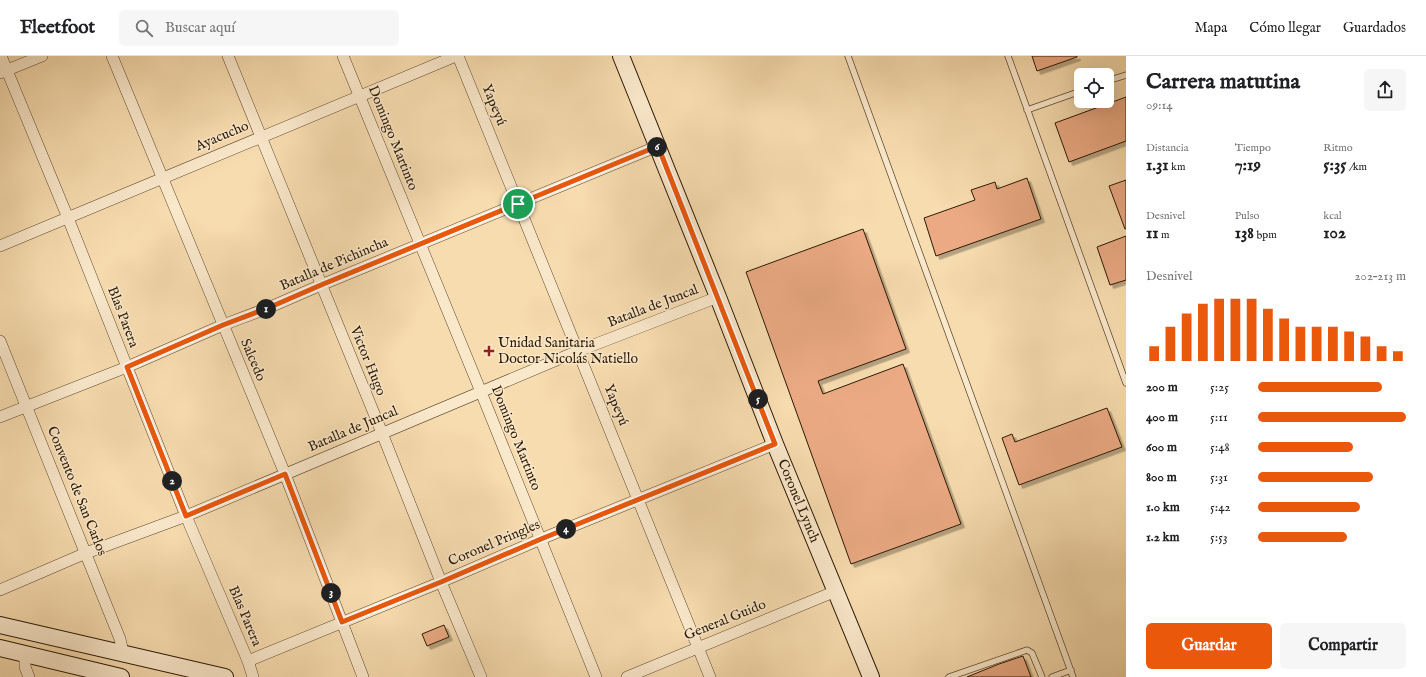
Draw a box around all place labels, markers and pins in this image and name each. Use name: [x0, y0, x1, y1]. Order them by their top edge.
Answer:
pin: 6: [647, 137, 667, 157]
pin: [501, 187, 535, 221]
pin: 1: [256, 299, 276, 319]
place label: Unidad Sanitaria Doctor Nicolás Natiello: [498, 334, 639, 368]
marker: Unidad Sanitaria Doctor Nicolás Natiello: [483, 345, 495, 357]
pin: 5: [748, 389, 768, 409]
pin: 2: [162, 471, 182, 491]
pin: 4: [556, 519, 576, 539]
pin: 3: [321, 583, 341, 603]

